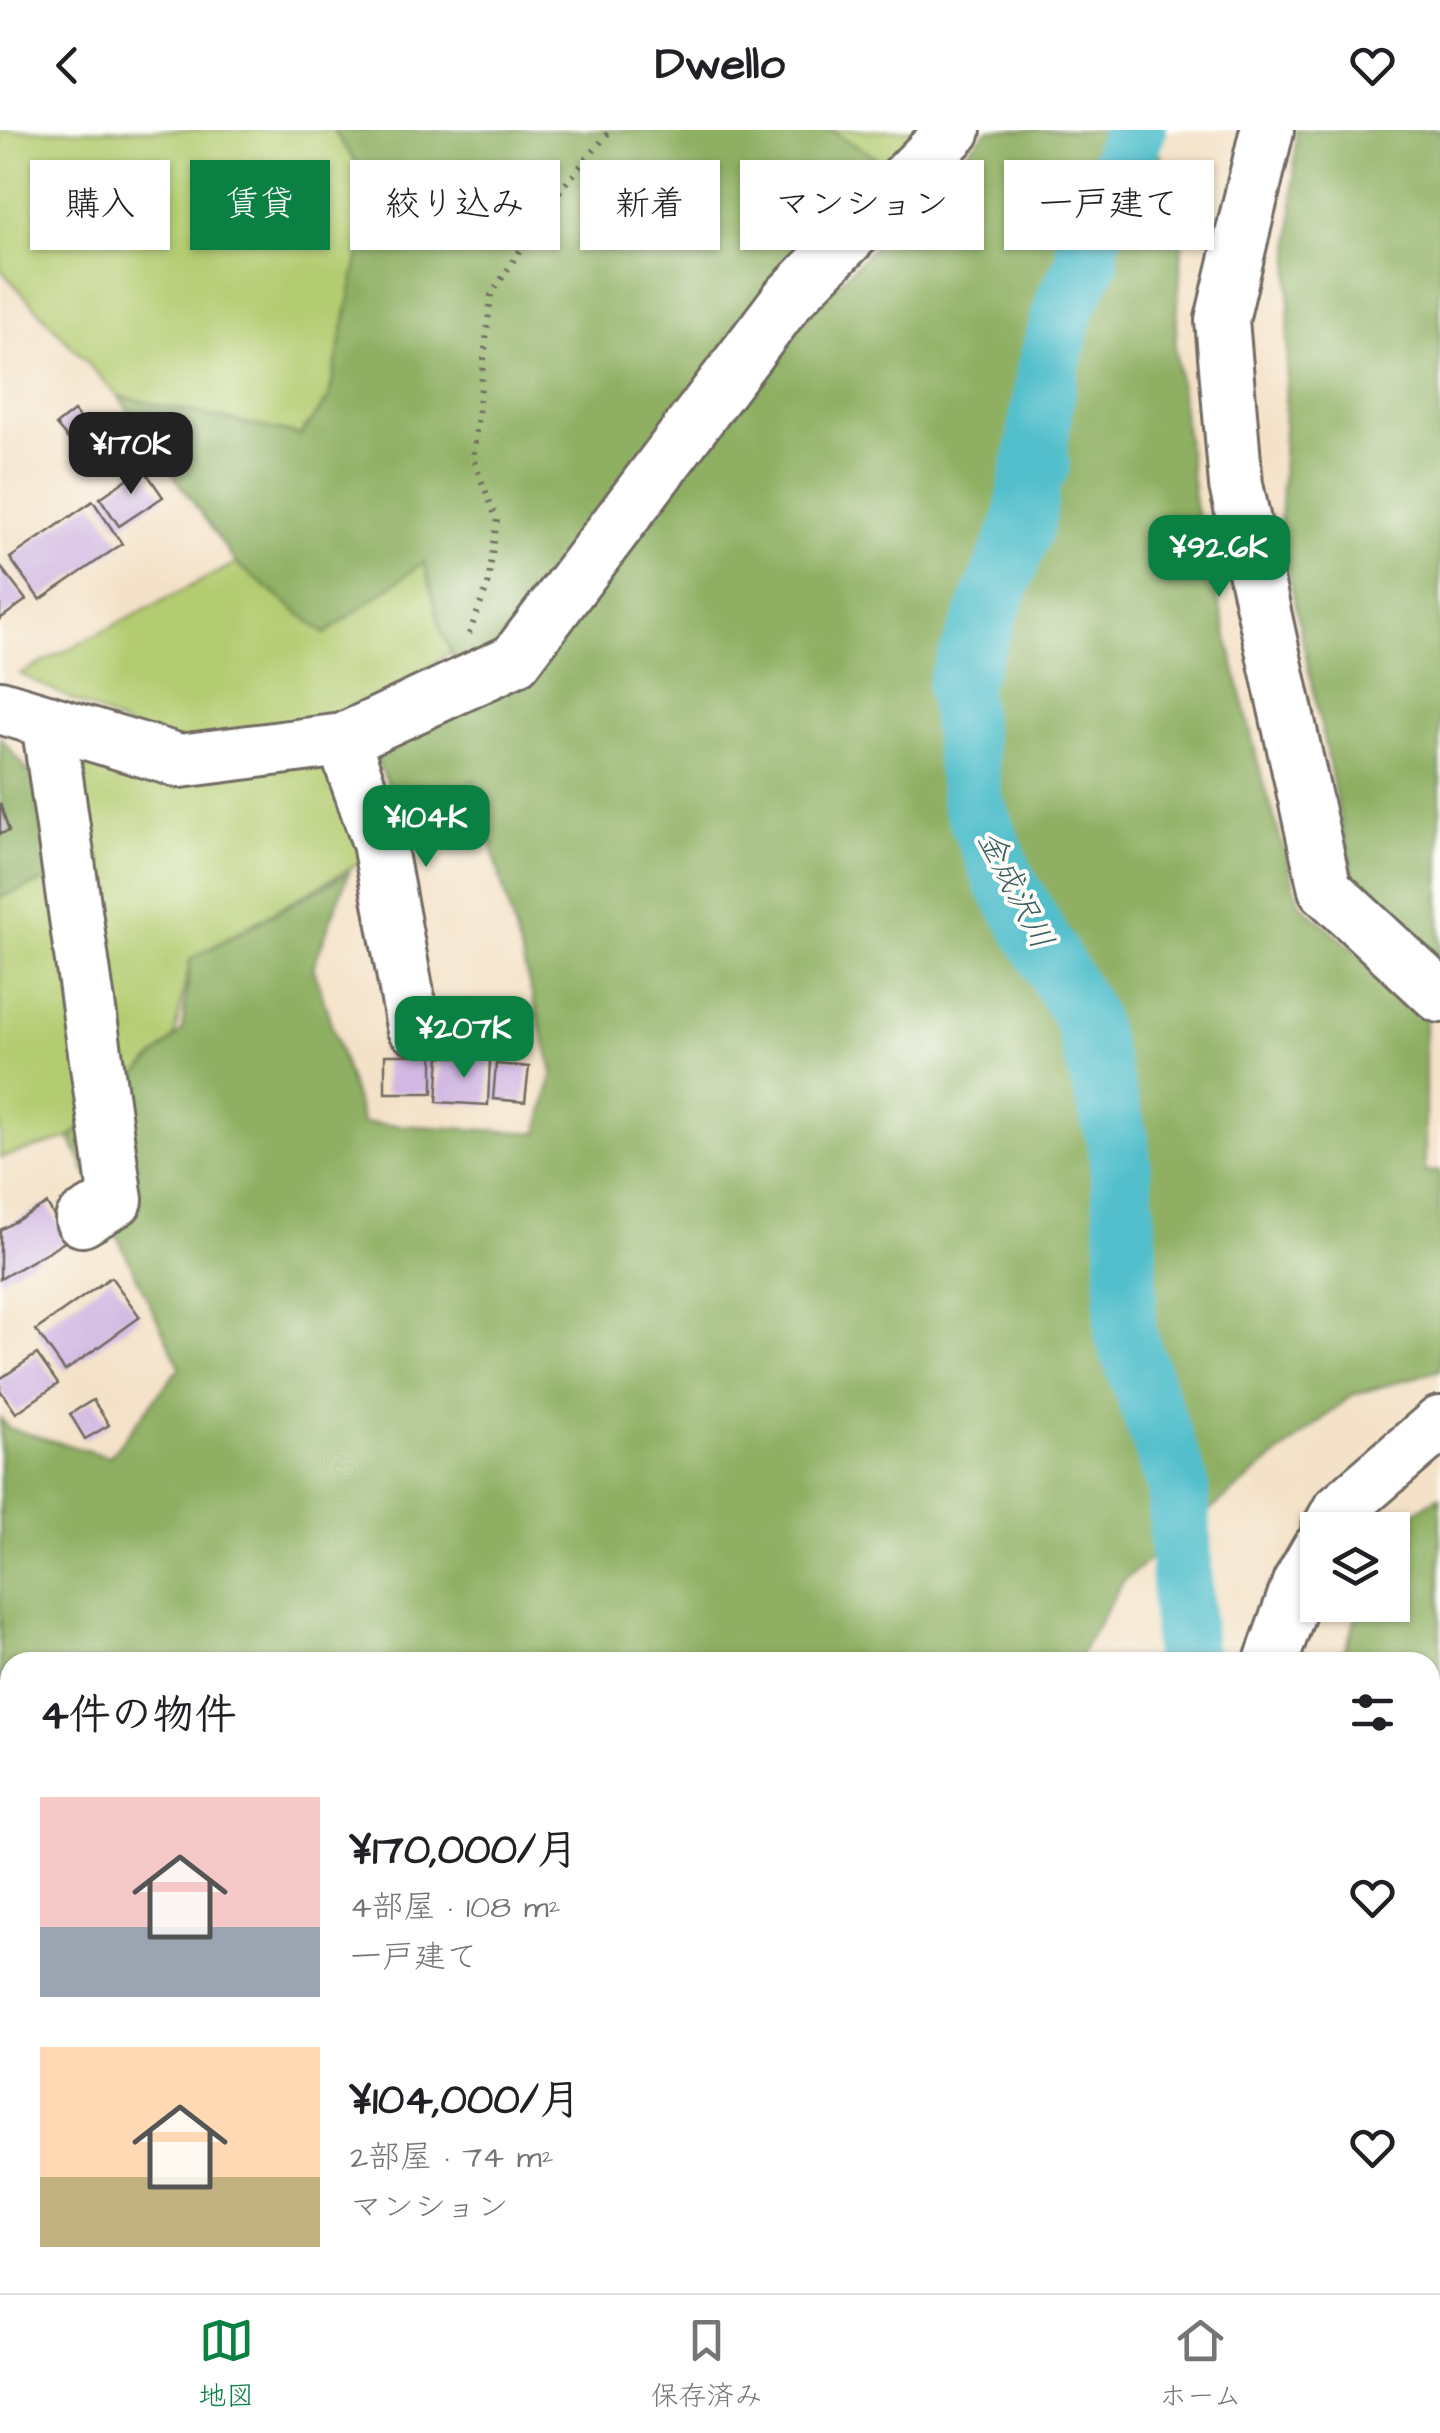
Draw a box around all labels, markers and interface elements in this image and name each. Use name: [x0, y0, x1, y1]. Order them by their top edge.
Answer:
text: Dwello: [655, 34, 785, 96]
icon: back: [40, 38, 95, 93]
icon: heart: [1345, 38, 1400, 93]
chip: 購入: [30, 160, 170, 250]
chip: 賃貸: [190, 160, 330, 250]
chip: 絞り込み: [350, 160, 560, 250]
chip: 新着: [580, 160, 720, 250]
chip: マンション: [740, 160, 984, 250]
chip: 一戸建て: [1004, 160, 1214, 250]
pin: ¥170K: [61, 412, 201, 497]
text: ¥170K: [91, 422, 171, 467]
pin: ¥92.6K: [1138, 515, 1300, 600]
text: ¥92.6K: [1170, 525, 1268, 570]
pin: ¥104K: [356, 785, 496, 870]
text: ¥104K: [385, 795, 467, 840]
water label: 金成沢川: [966, 823, 1064, 957]
pin: ¥207K: [394, 996, 534, 1081]
text: ¥207K: [417, 1006, 511, 1051]
map controls: [1300, 1512, 1410, 1622]
button: layers: [1300, 1512, 1410, 1622]
icon: filters: [1345, 1685, 1400, 1740]
text: 4件の物件: [40, 1687, 237, 1745]
text: ¥170,000/月: [350, 1822, 578, 1880]
icon: home: [120, 1837, 240, 1957]
icon: heart: [1345, 1870, 1400, 1925]
text: 4部屋 · 108 m²: [350, 1885, 561, 1930]
text: 一戸建て: [350, 1935, 478, 1980]
text: ¥104,000/月: [350, 2072, 581, 2130]
icon: home: [120, 2087, 240, 2207]
icon: heart: [1345, 2120, 1400, 2175]
text: 2部屋 · 74 m²: [350, 2135, 554, 2180]
text: マンション: [350, 2185, 509, 2230]
tab: 地図: [198, 2313, 254, 2416]
tab: 保存済み: [651, 2313, 763, 2416]
tab: ホーム: [1159, 2313, 1242, 2416]

